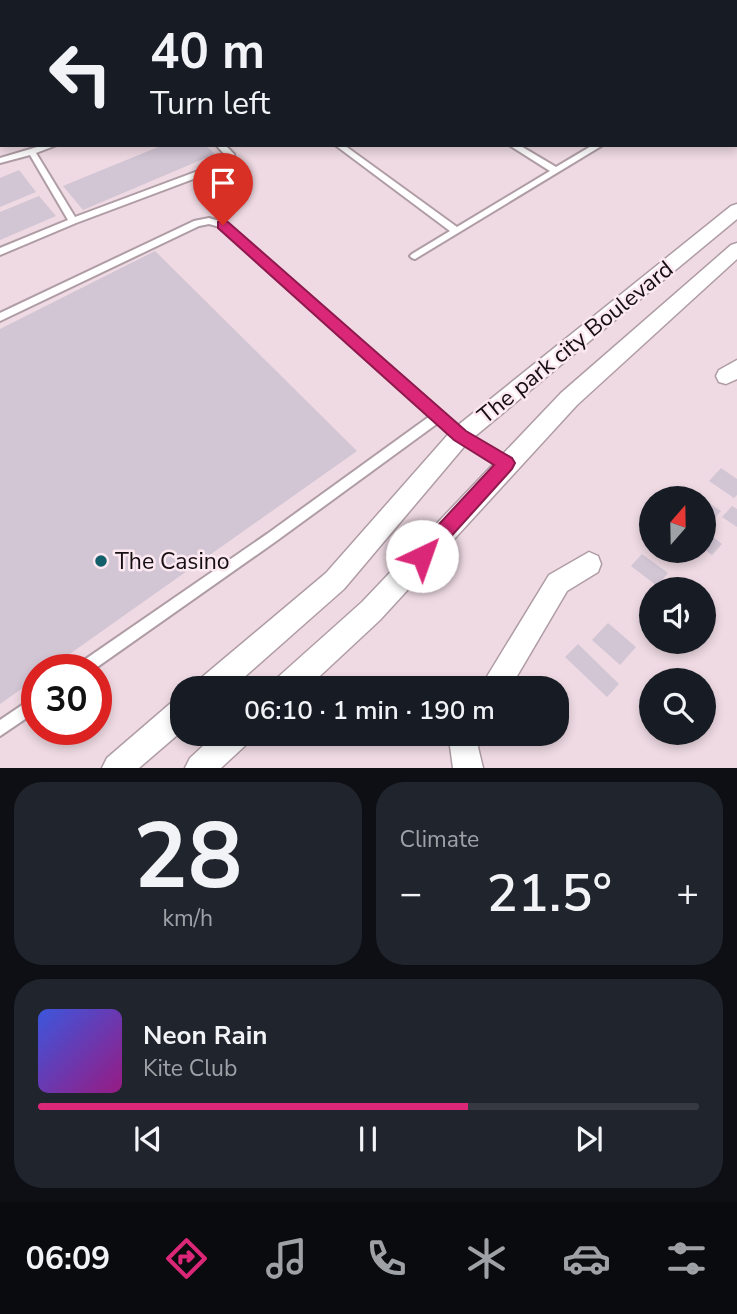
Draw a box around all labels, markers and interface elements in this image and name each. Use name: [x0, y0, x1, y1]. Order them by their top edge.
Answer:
text: 40 m: [150, 18, 265, 85]
icon: left: [35, 28, 126, 119]
text: Turn left: [150, 82, 270, 125]
pin: [193, 153, 253, 225]
icon: arrive: [204, 164, 242, 202]
street label: The park city Boulevard: [471, 254, 680, 431]
north arrow: [639, 486, 716, 564]
map controls: [639, 486, 716, 745]
position arrow: [385, 519, 459, 593]
place label: The Casino: [115, 546, 230, 577]
marker: The Casino: [93, 553, 109, 569]
button: sound: [639, 577, 716, 654]
speed limit sign: 30: [21, 654, 112, 745]
button: search: [639, 668, 716, 745]
text: 06:10 · 1 min · 190 m: [244, 693, 495, 728]
text: 28: [133, 795, 242, 919]
text: Climate: [400, 824, 479, 855]
text: 21.5°: [487, 858, 612, 929]
text: −: [400, 868, 422, 919]
text: +: [676, 868, 699, 919]
text: km/h: [162, 903, 213, 934]
text: Neon Rain: [143, 1018, 268, 1053]
text: Kite Club: [143, 1053, 237, 1084]
icon: previous: [129, 1120, 167, 1158]
icon: pause: [349, 1120, 387, 1158]
icon: next: [570, 1120, 608, 1158]
icon: directions: [162, 1234, 211, 1283]
icon: music: [262, 1234, 311, 1283]
icon: phone: [362, 1234, 411, 1283]
icon: climate: [462, 1234, 511, 1283]
icon: car: [562, 1234, 611, 1283]
icon: filters: [662, 1234, 711, 1283]
text: 06:09: [26, 1237, 110, 1280]

